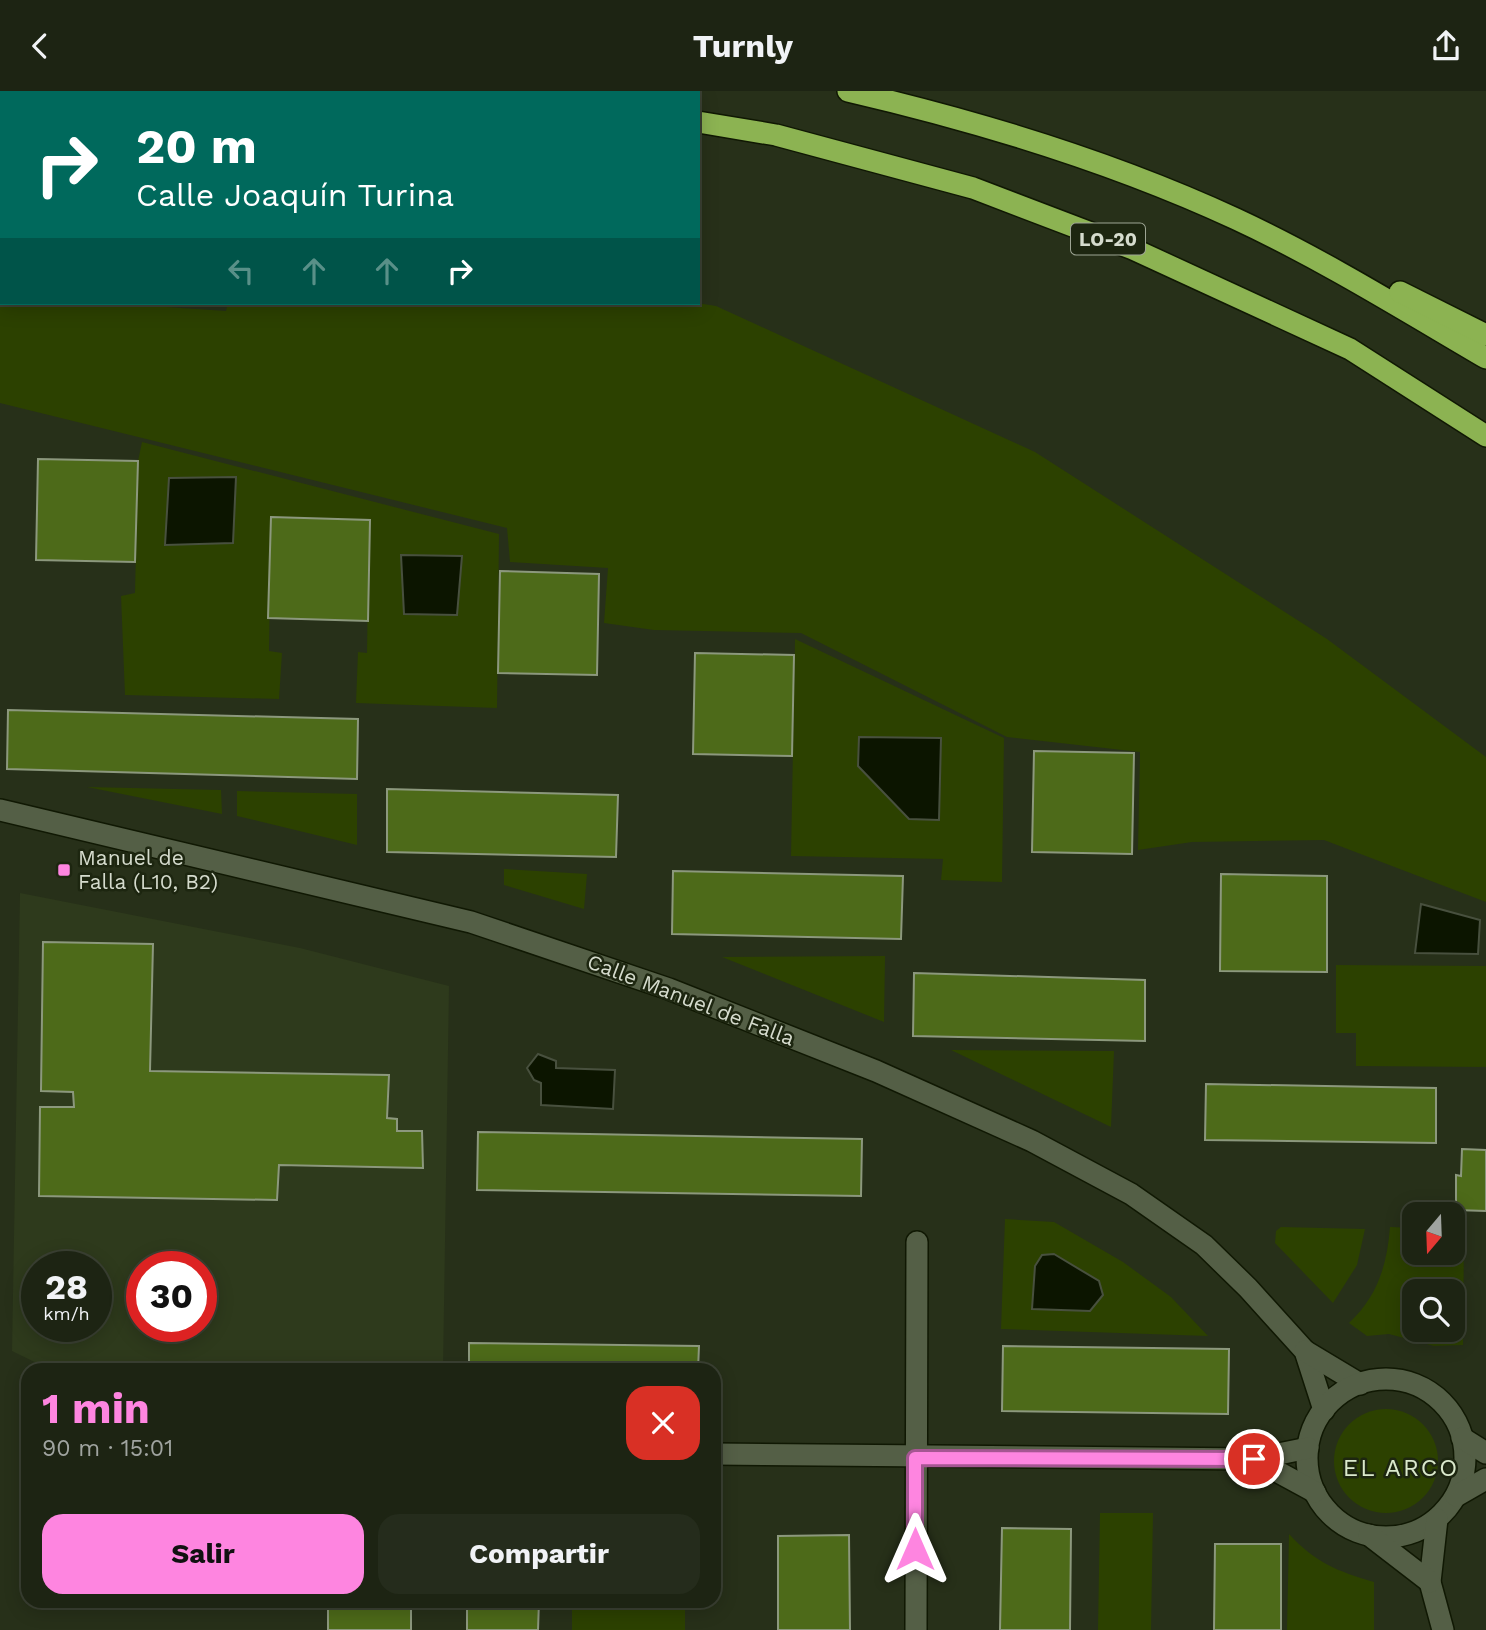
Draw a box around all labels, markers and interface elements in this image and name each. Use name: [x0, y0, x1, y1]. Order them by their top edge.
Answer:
icon: back: [21, 27, 59, 65]
text: Turnly: [693, 27, 793, 65]
icon: share: [1427, 27, 1465, 65]
text: 20 m: [136, 117, 257, 175]
icon: right: [21, 119, 112, 210]
text: Calle Joaquín Turina: [136, 176, 454, 214]
road number: LO-20: [1071, 223, 1145, 255]
icon: left: [222, 252, 260, 290]
icon: ahead: [295, 252, 333, 290]
icon: ahead: [368, 252, 406, 290]
icon: right: [441, 252, 479, 290]
place label: Manuel de Falla (L10, B2): [78, 845, 218, 894]
marker: Manuel de Falla (L10, B2): [56, 862, 72, 878]
street label: Calle Manuel de Falla: [584, 948, 798, 1051]
north arrow: [1402, 1202, 1465, 1265]
map controls: [1402, 1202, 1465, 1342]
speed limit sign: 30: [126, 1251, 217, 1342]
text: 28: [45, 1266, 88, 1308]
button: search: [1402, 1279, 1465, 1342]
text: km/h: [43, 1303, 90, 1324]
text: 1 min: [42, 1384, 150, 1433]
button: close: [626, 1386, 700, 1460]
pin: [1224, 1429, 1284, 1489]
text: 90 m · 15:01: [42, 1435, 173, 1462]
icon: arrive: [1235, 1440, 1273, 1478]
district label: EL ARCO: [1343, 1454, 1459, 1482]
position arrow: [878, 1512, 952, 1586]
button: Salir: [42, 1514, 364, 1594]
button: Compartir: [378, 1514, 700, 1594]

